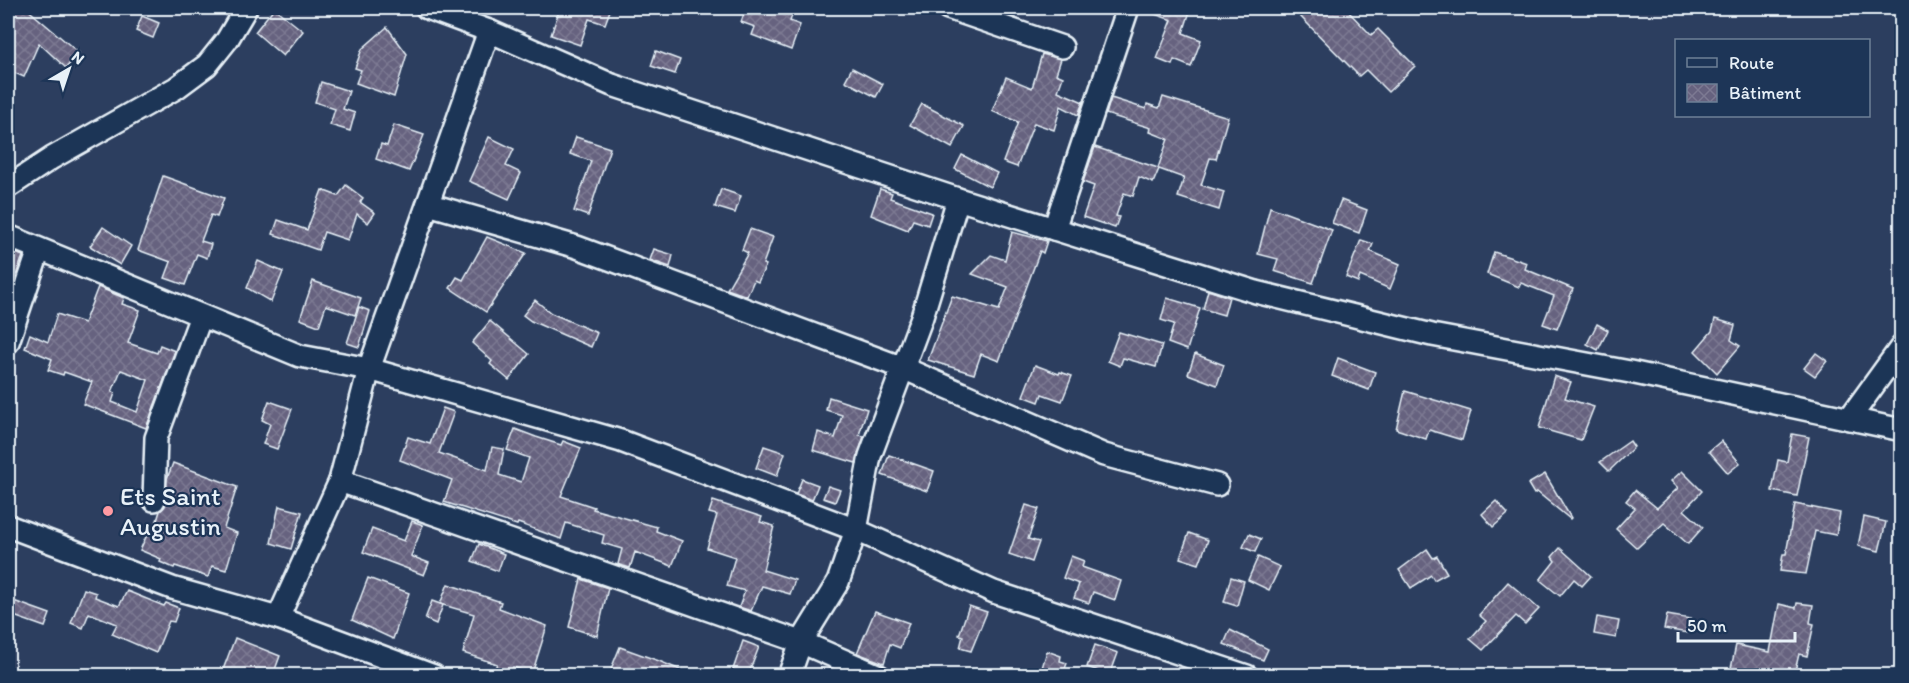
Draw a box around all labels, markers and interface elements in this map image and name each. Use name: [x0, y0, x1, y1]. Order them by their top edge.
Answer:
north arrow: [39, 39, 99, 99]
legend: [1675, 39, 1870, 117]
text: N: [68, 47, 88, 69]
text: Route: [1729, 52, 1774, 74]
text: Bâtiment: [1729, 82, 1802, 104]
place label: Ets Saint Augustin: [120, 480, 221, 542]
marker: Ets Saint Augustin: [101, 504, 115, 518]
scale bar: [1678, 605, 1795, 643]
text: 50 m: [1687, 615, 1727, 637]

